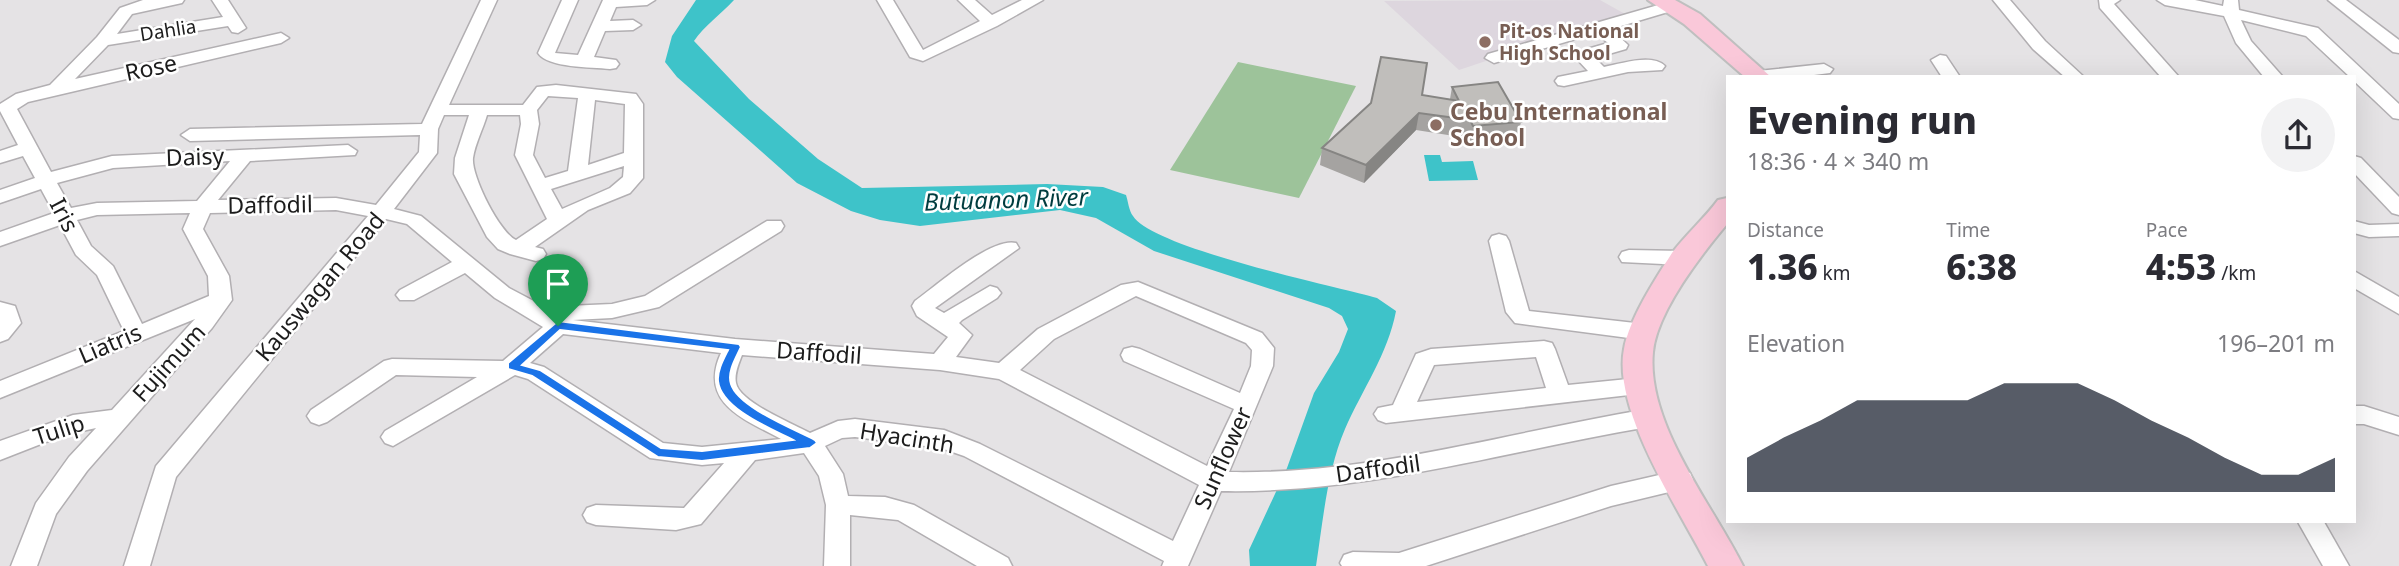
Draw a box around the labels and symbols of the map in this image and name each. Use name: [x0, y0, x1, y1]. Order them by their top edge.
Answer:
street label: Dahlia: [138, 13, 198, 47]
place label: Pit-os National High School: [1499, 18, 1639, 66]
marker: Pit-os National High School: [1477, 34, 1493, 50]
street label: Rose: [122, 46, 180, 88]
place label: Cebu International School: [1450, 95, 1667, 153]
marker: Cebu International School: [1428, 117, 1444, 133]
street label: Daisy: [165, 139, 225, 173]
water label: Butuanon River: [923, 179, 1090, 218]
street label: Daffodil: [227, 187, 313, 221]
street label: Iris: [43, 192, 87, 237]
street label: Kauswagan Road: [247, 205, 391, 368]
pin: [528, 254, 588, 326]
street label: Liatris: [73, 316, 146, 371]
street label: Fujimum: [124, 316, 212, 408]
street label: Daffodil: [775, 333, 863, 371]
street label: Sunflower: [1185, 401, 1259, 514]
street label: Tulip: [29, 406, 88, 452]
street label: Hyacinth: [858, 414, 957, 460]
street label: Daffodil: [1333, 446, 1422, 490]

